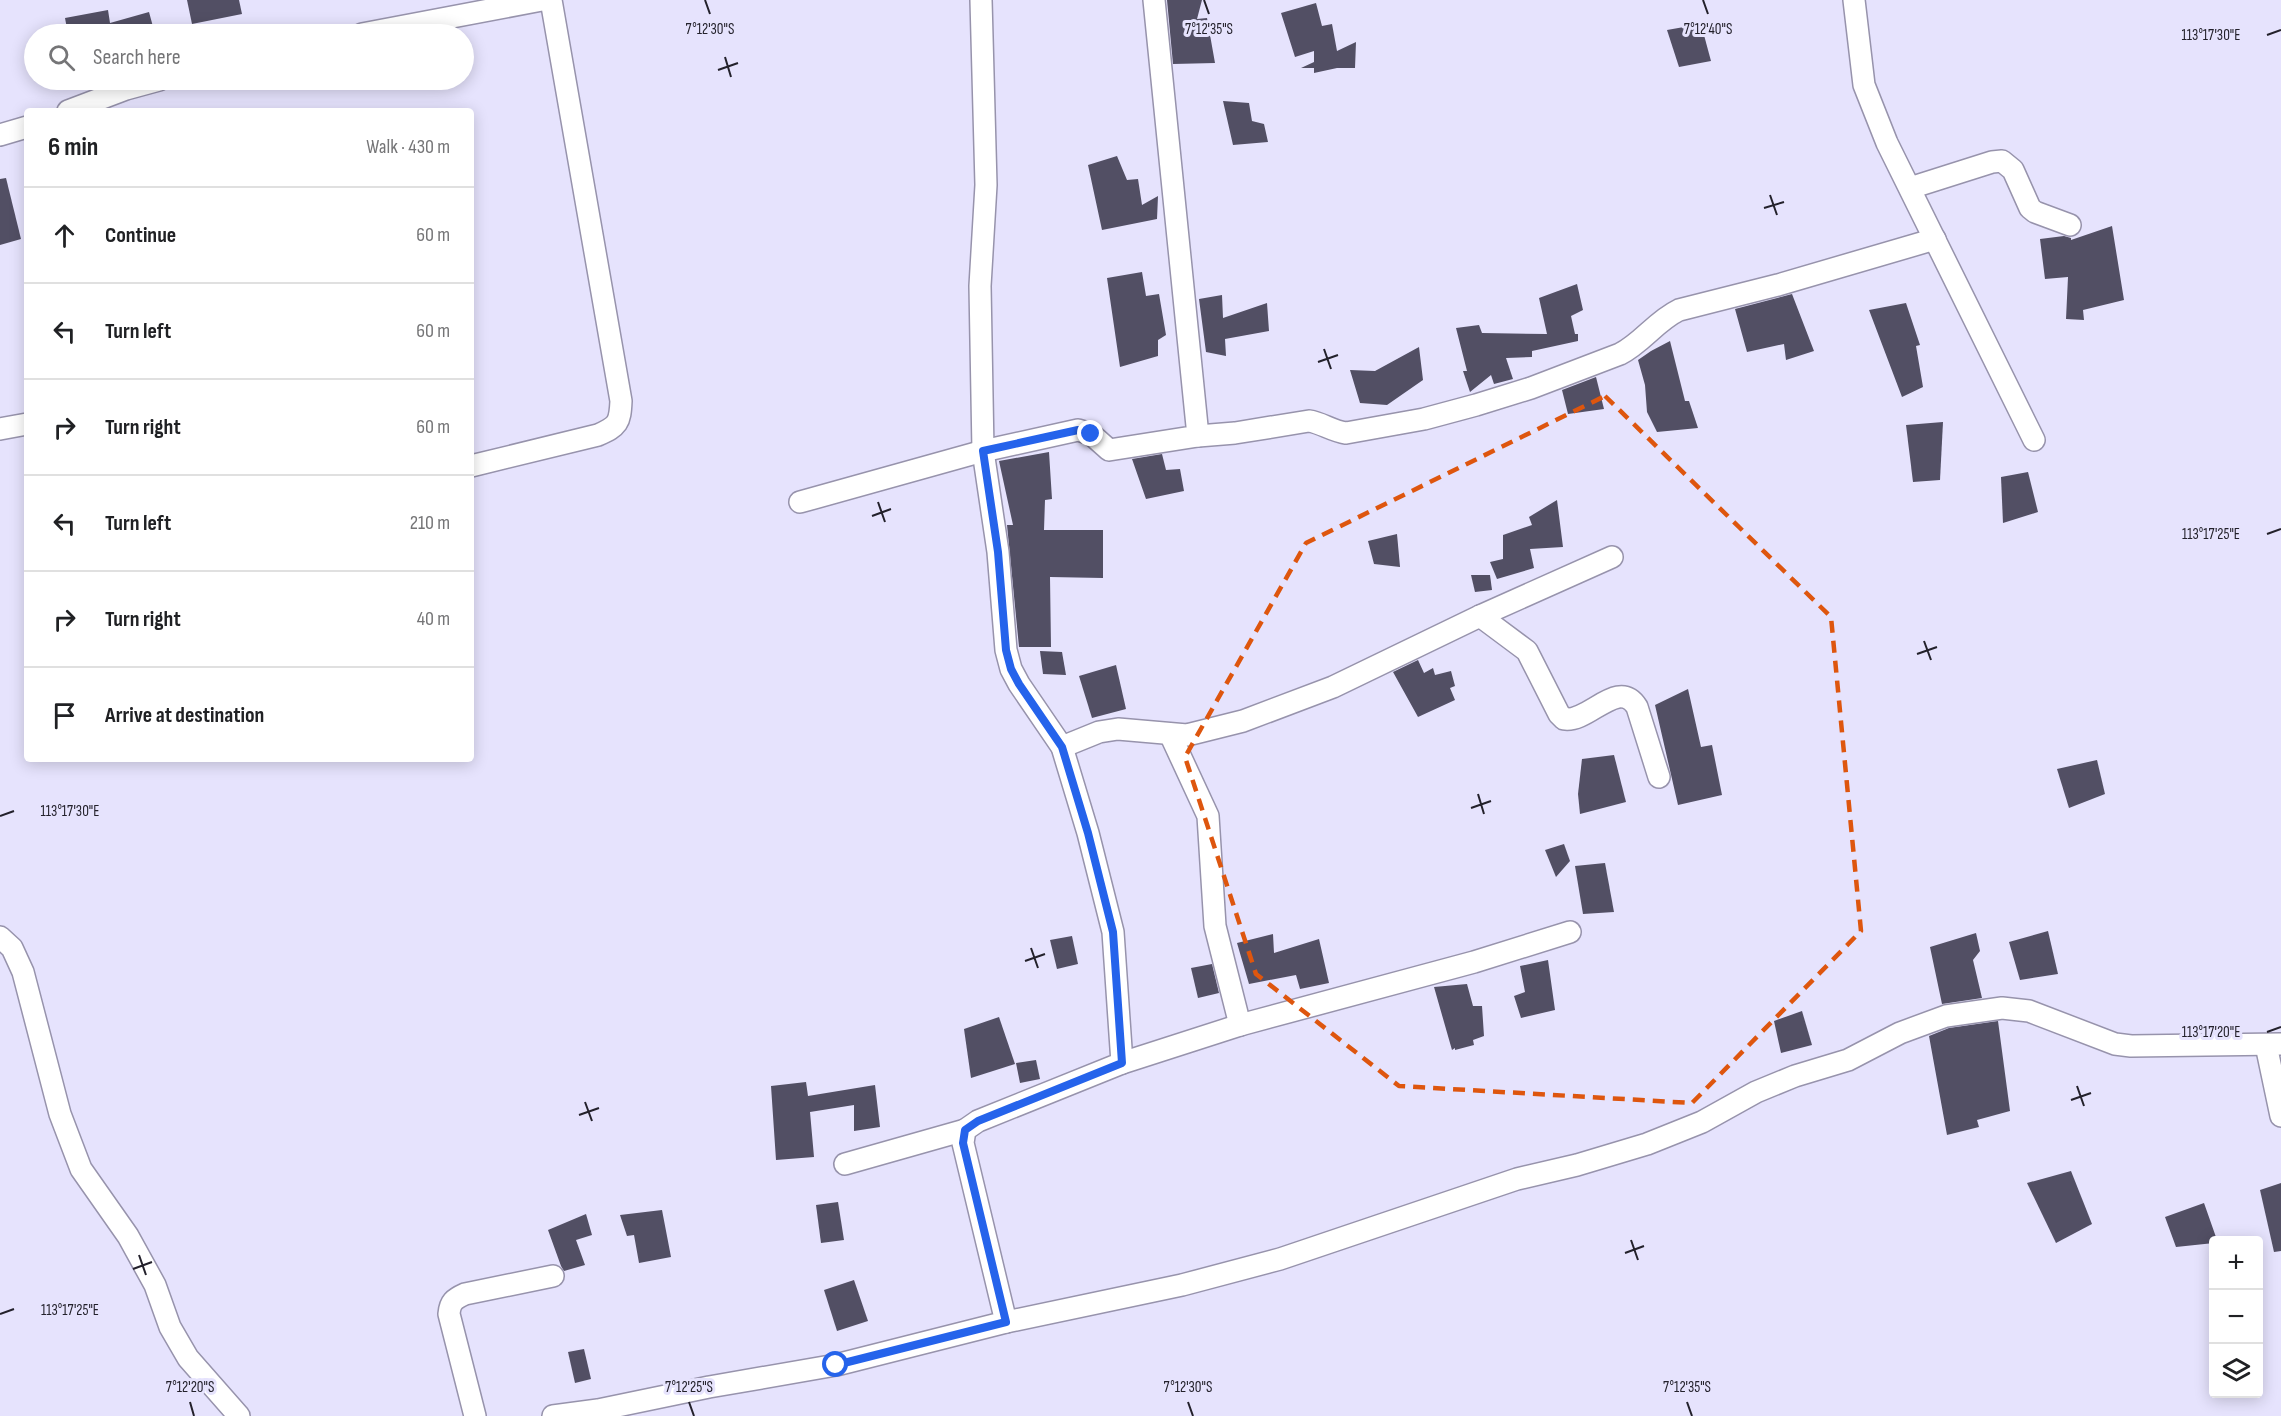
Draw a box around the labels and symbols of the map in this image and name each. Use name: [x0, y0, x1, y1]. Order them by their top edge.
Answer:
text: 7°12'30"S: [686, 20, 734, 39]
text: 7°12'35"S: [1185, 20, 1233, 39]
text: 7°12'40"S: [1684, 20, 1732, 39]
text: 113°17'30"E: [2182, 26, 2240, 45]
route end: [1077, 420, 1103, 446]
text: 113°17'25"E: [2182, 525, 2240, 544]
text: 113°17'30"E: [41, 802, 99, 821]
text: 113°17'20"E: [2182, 1023, 2240, 1042]
text: 113°17'25"E: [41, 1301, 99, 1320]
route start: [822, 1351, 848, 1377]
text: 7°12'20"S: [166, 1378, 214, 1397]
text: 7°12'25"S: [665, 1378, 713, 1397]
text: 7°12'30"S: [1164, 1378, 1212, 1397]
text: 7°12'35"S: [1663, 1378, 1711, 1397]

